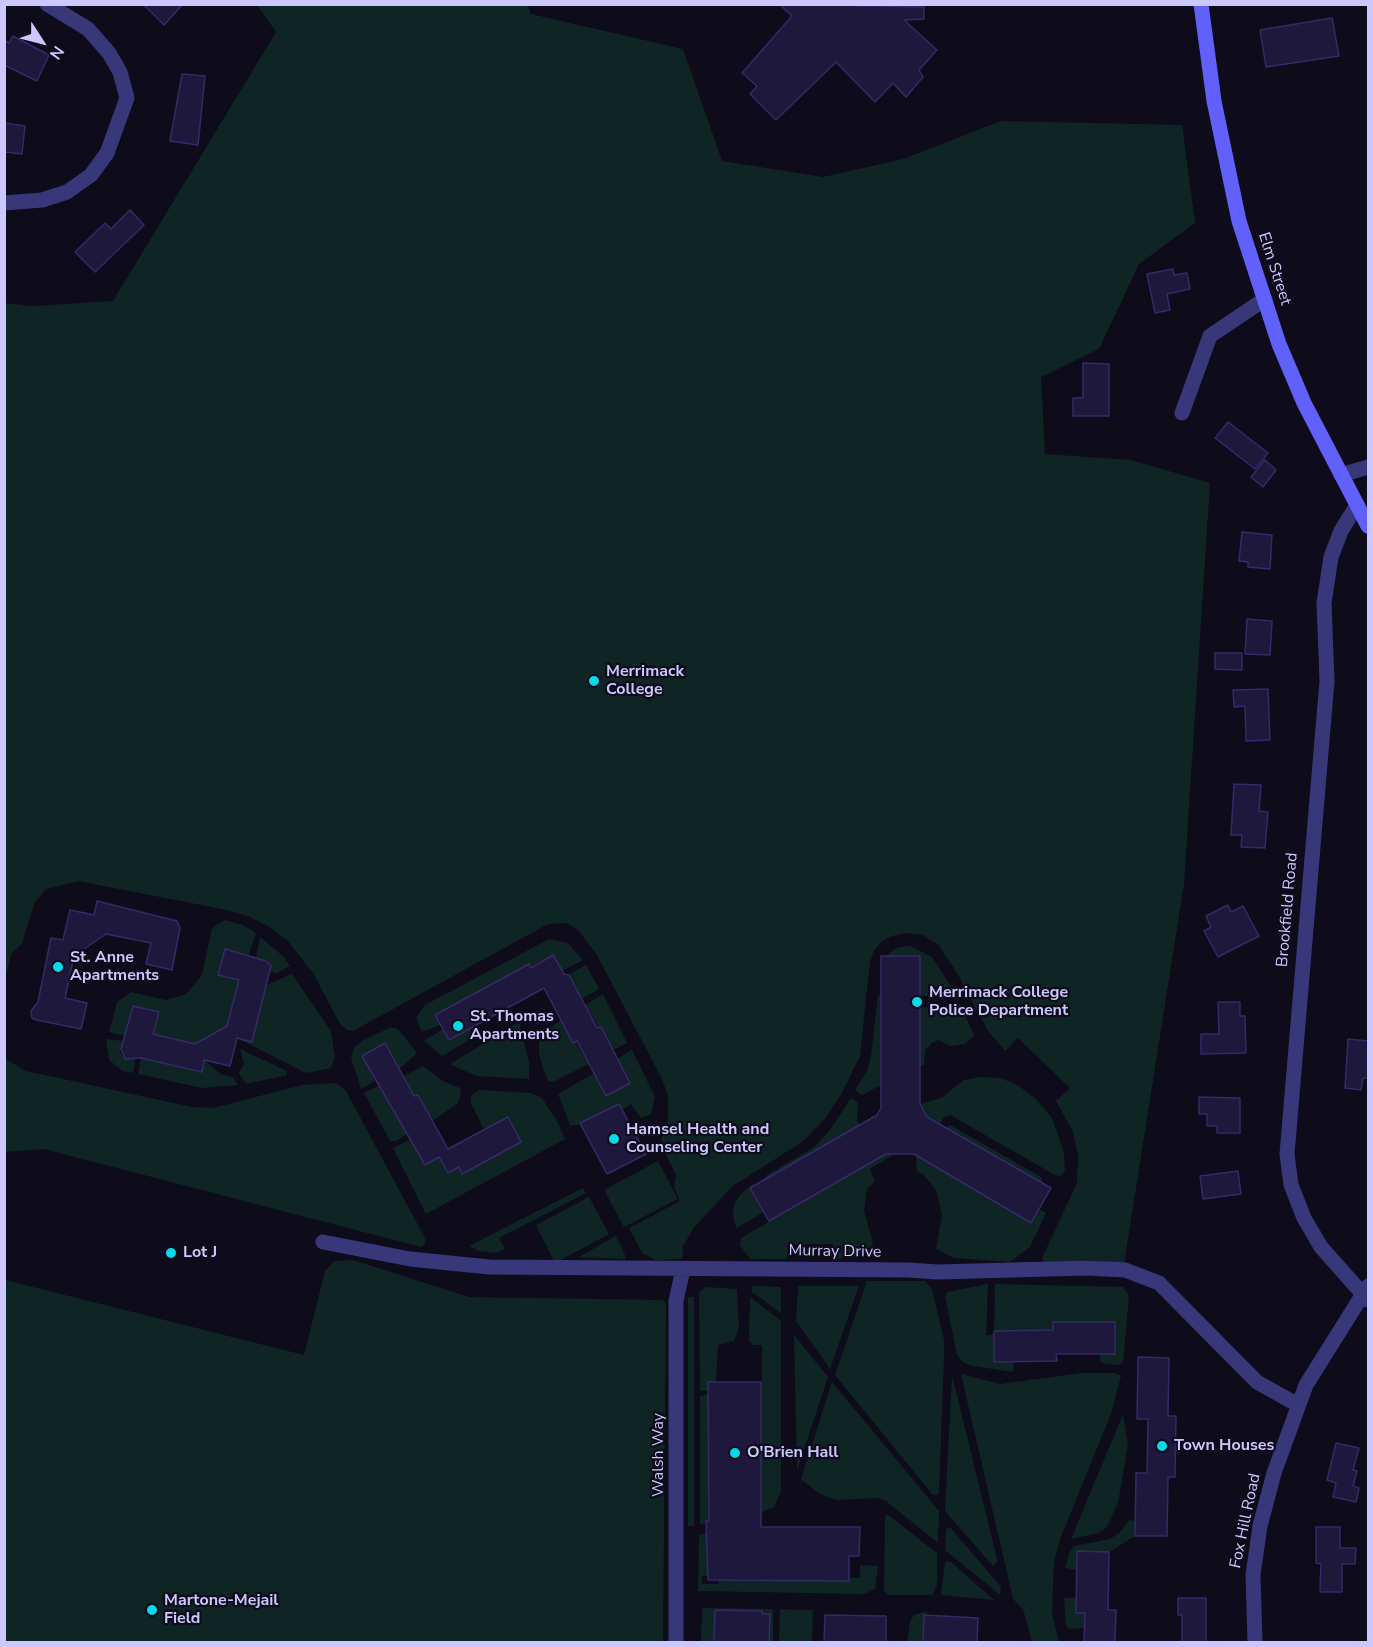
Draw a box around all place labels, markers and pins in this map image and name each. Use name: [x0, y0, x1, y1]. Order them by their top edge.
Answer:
place label: Merrimack College: [606, 662, 684, 700]
marker: Merrimack College: [587, 674, 601, 688]
place label: St. Anne Apartments: [70, 948, 159, 986]
marker: St. Anne Apartments: [51, 960, 65, 974]
place label: Merrimack College Police Department: [929, 983, 1068, 1021]
marker: Merrimack College Police Department: [910, 995, 924, 1009]
place label: St. Thomas Apartments: [470, 1007, 559, 1045]
marker: St. Thomas Apartments: [451, 1019, 465, 1033]
place label: Hamsel Health and Counseling Center: [626, 1120, 769, 1158]
marker: Hamsel Health and Counseling Center: [607, 1132, 621, 1146]
place label: Lot J: [183, 1243, 217, 1263]
marker: Lot J: [164, 1246, 178, 1260]
place label: Town Houses: [1174, 1436, 1274, 1456]
marker: Town Houses: [1155, 1439, 1169, 1453]
place label: O'Brien Hall: [747, 1443, 838, 1463]
marker: O'Brien Hall: [728, 1446, 742, 1460]
place label: Martone-Mejail Field: [164, 1591, 278, 1629]
marker: Martone-Mejail Field: [145, 1603, 159, 1617]

